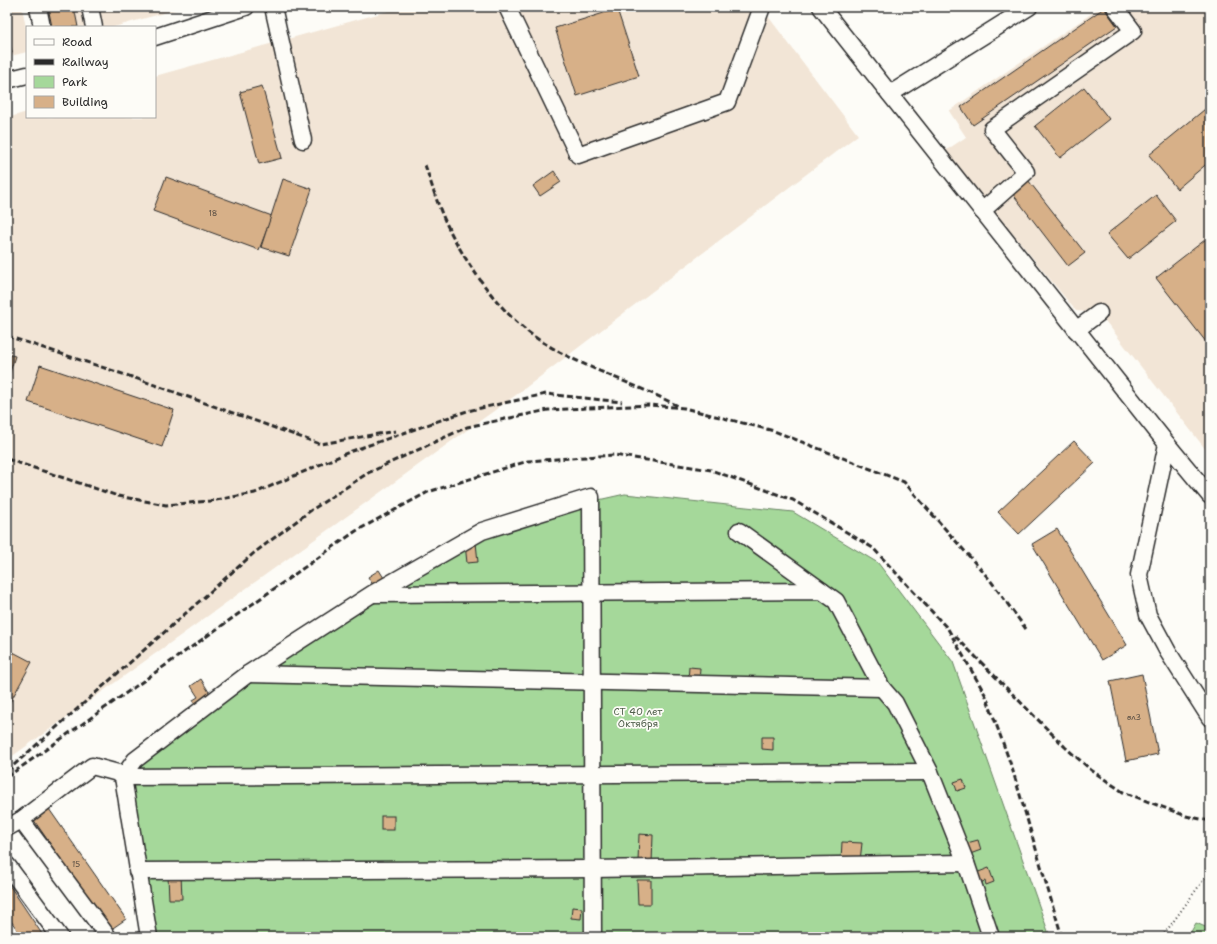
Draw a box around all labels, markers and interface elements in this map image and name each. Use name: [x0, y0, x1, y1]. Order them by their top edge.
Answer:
legend: [26, 26, 156, 118]
text: Road: [62, 34, 93, 50]
text: Railway: [62, 54, 109, 70]
text: Park: [62, 74, 88, 90]
text: Building: [62, 94, 108, 110]
house number: 18: [209, 208, 217, 219]
park label: СТ 40 лет Октября: [614, 705, 663, 730]
house number: вл3: [1127, 712, 1141, 723]
house number: 15: [72, 859, 80, 870]

